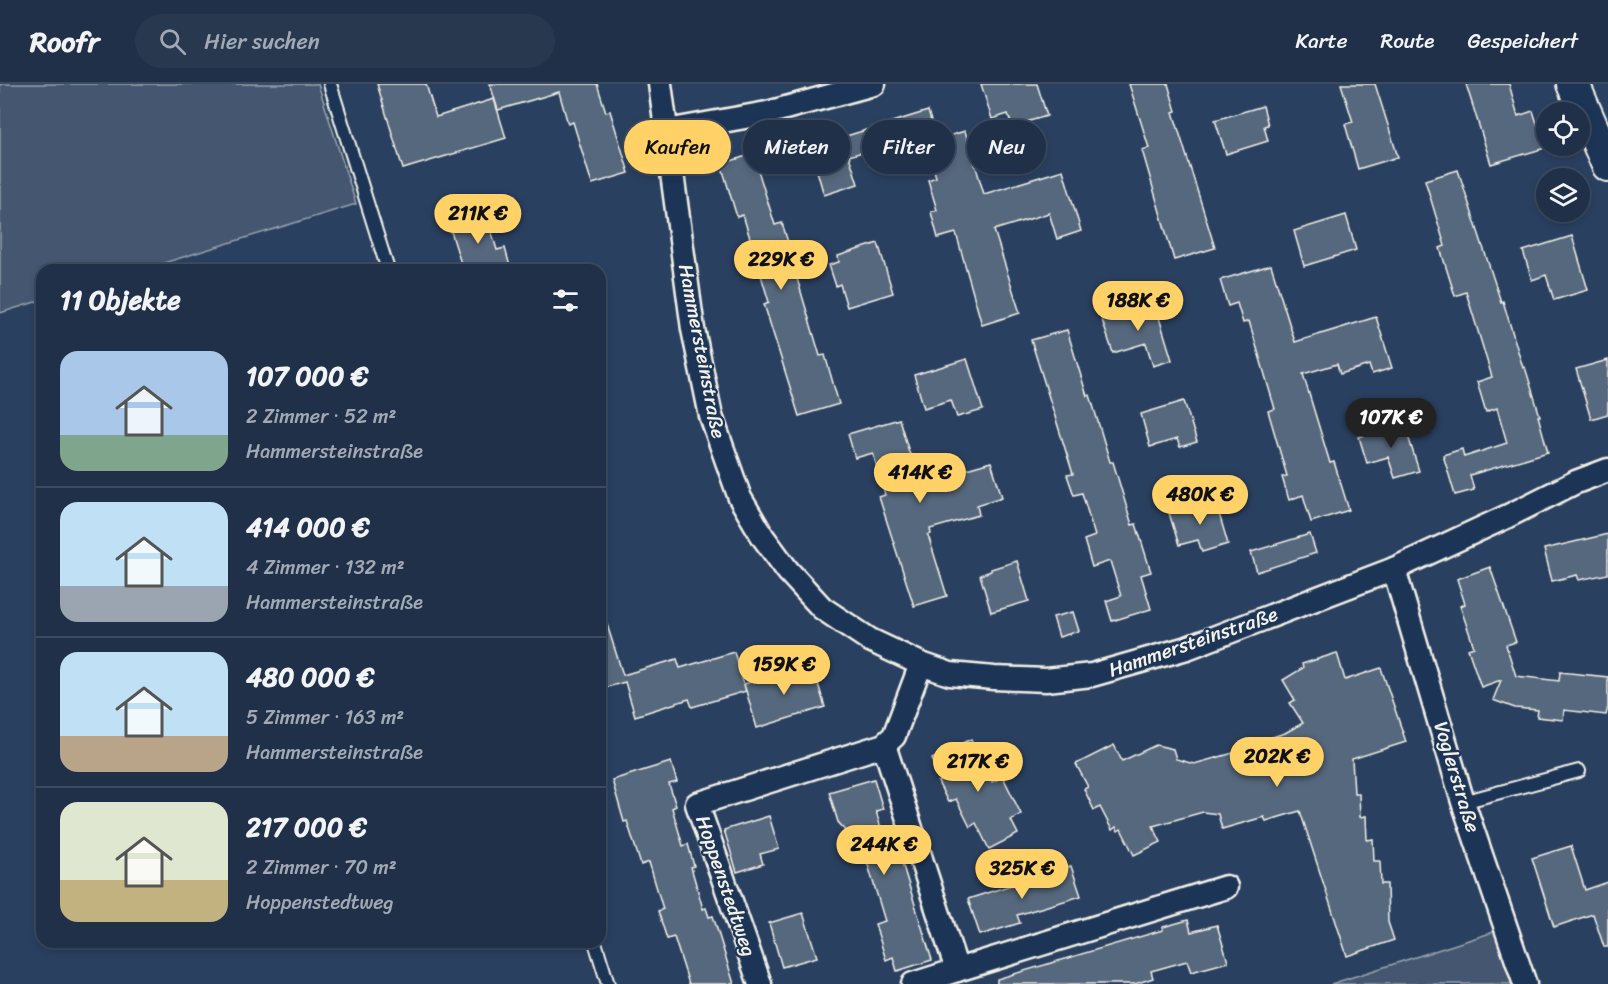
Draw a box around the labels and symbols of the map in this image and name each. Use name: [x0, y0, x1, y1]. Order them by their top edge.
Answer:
pin: 211K €: [429, 194, 527, 245]
pin: 229K €: [732, 240, 830, 291]
street label: Hammersteinstraße: [668, 261, 736, 442]
pin: 188K €: [1089, 281, 1187, 332]
pin: 107K €: [1342, 398, 1440, 449]
pin: 414K €: [871, 453, 969, 504]
pin: 480K €: [1151, 475, 1249, 526]
street label: Hammersteinstraße: [1104, 597, 1283, 687]
pin: 159K €: [735, 645, 833, 696]
street label: Voglerstraße: [1423, 717, 1491, 837]
pin: 202K €: [1228, 737, 1326, 788]
pin: 217K €: [929, 742, 1027, 793]
street label: Hoppenstedtweg: [685, 811, 767, 961]
pin: 244K €: [835, 825, 933, 876]
pin: 325K €: [973, 849, 1071, 900]

